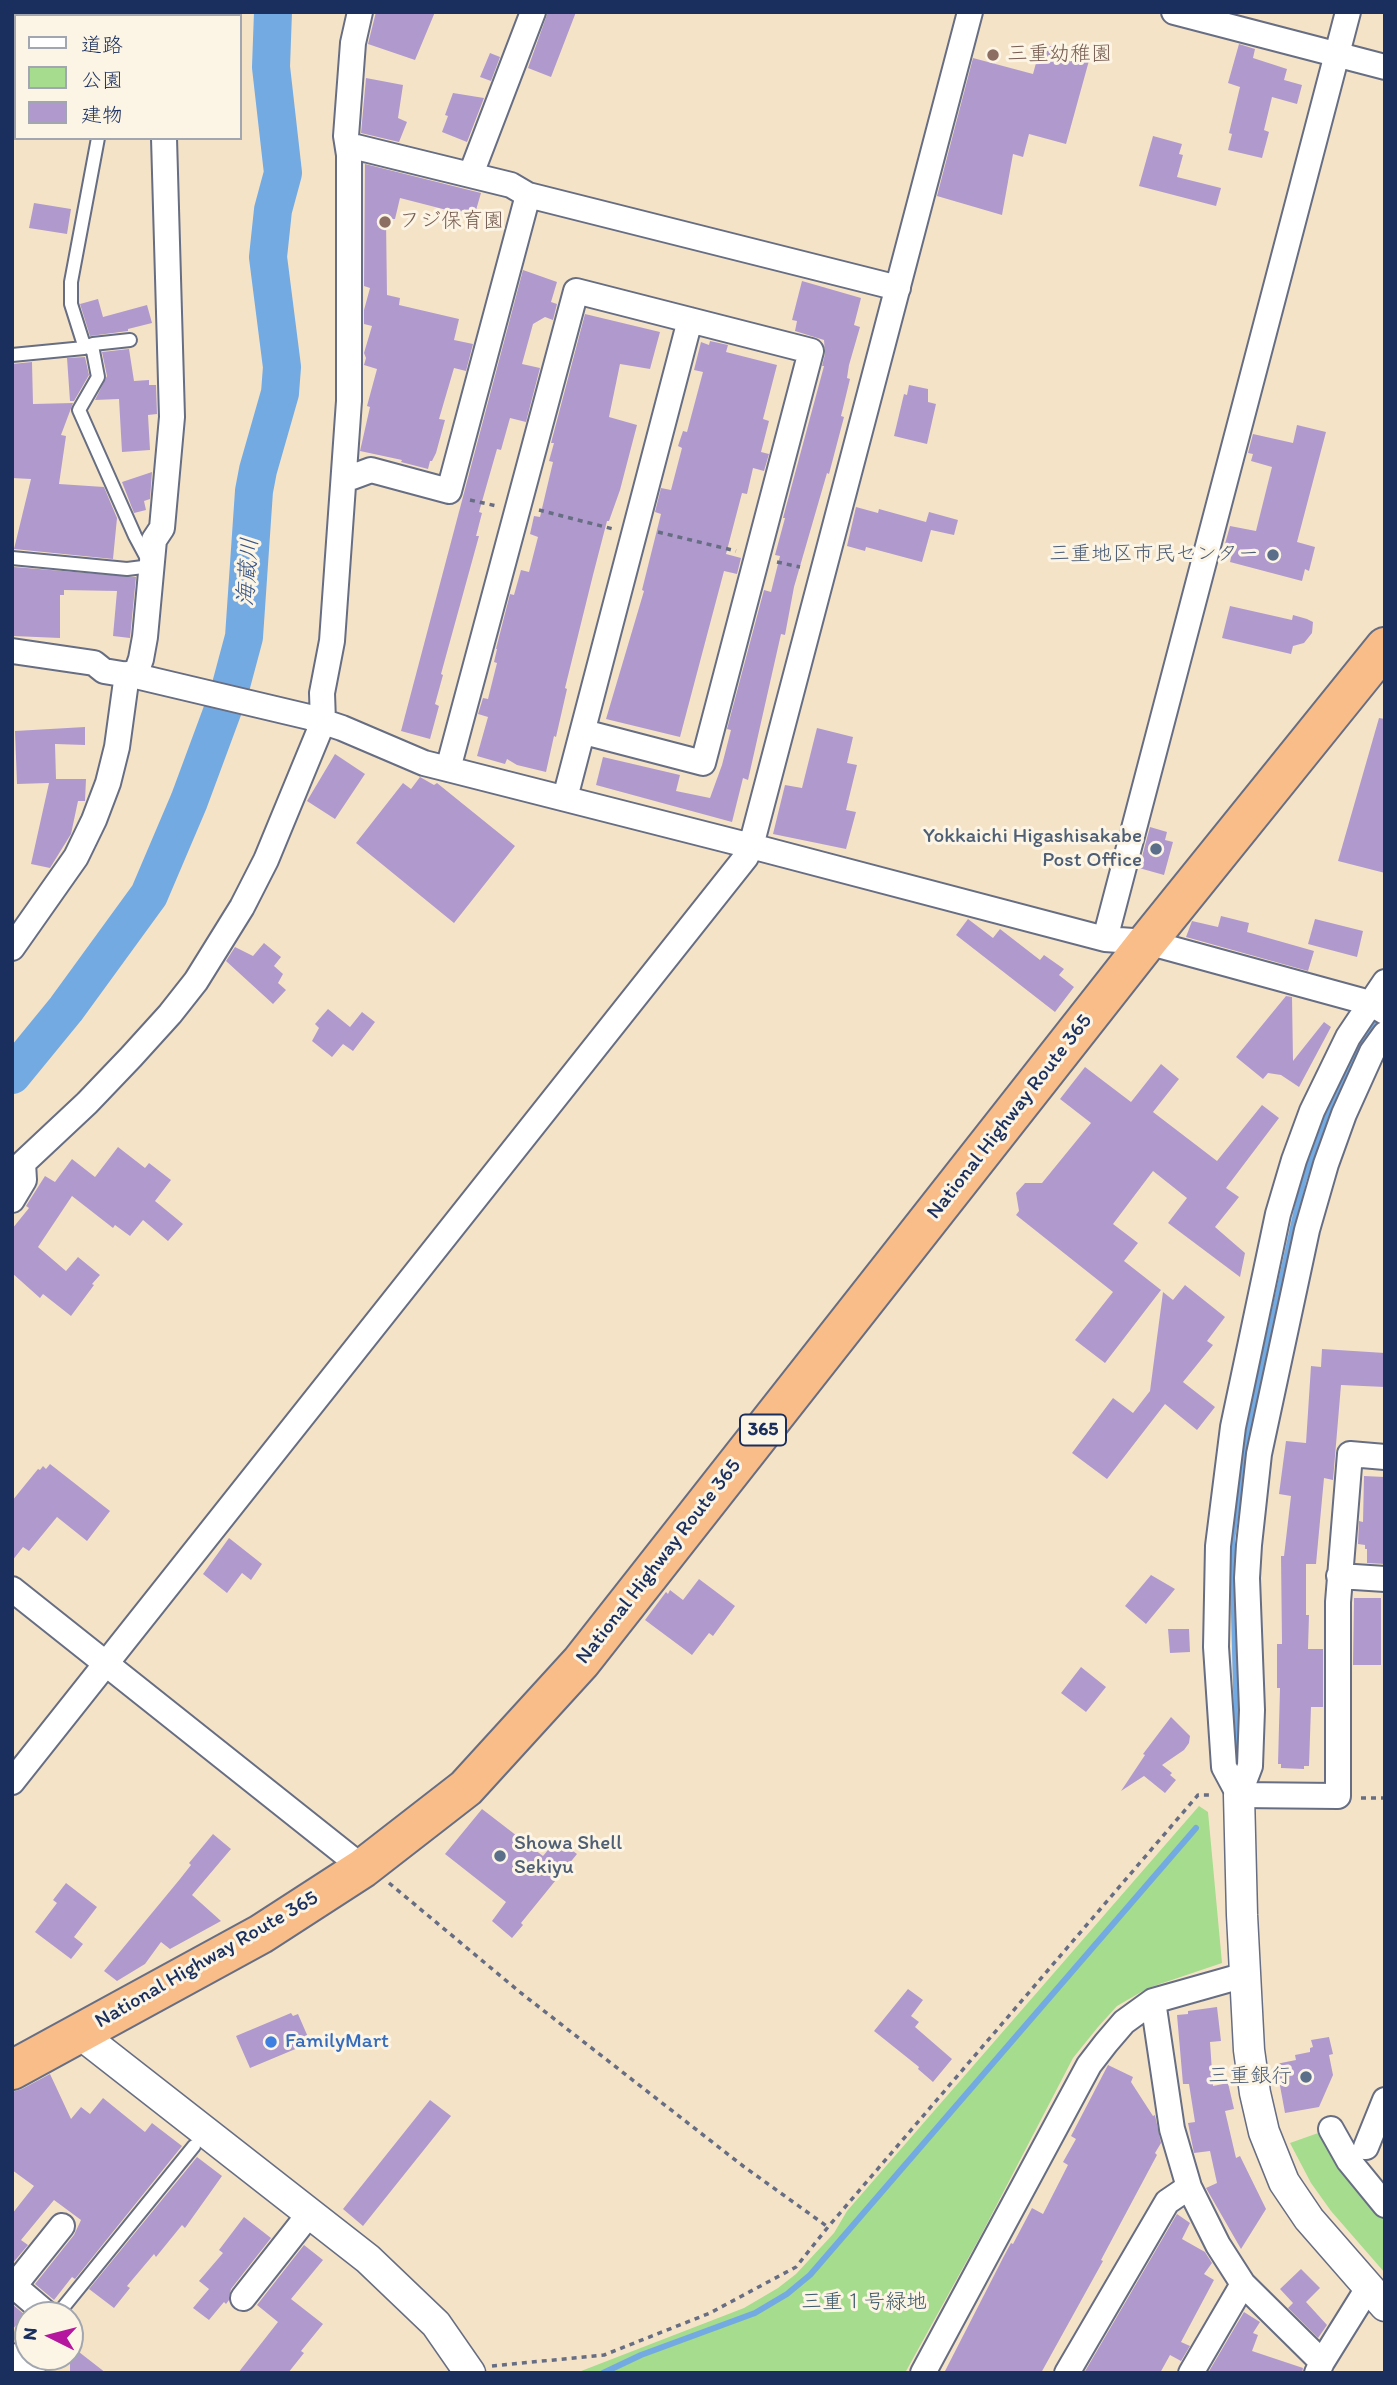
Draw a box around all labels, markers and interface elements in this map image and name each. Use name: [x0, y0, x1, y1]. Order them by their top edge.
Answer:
legend: [14, 14, 242, 140]
text: 道路: [81, 32, 123, 57]
place label: 三重幼稚園: [1007, 42, 1112, 68]
marker: 三重幼稚園: [985, 47, 1001, 63]
text: 公園: [81, 67, 123, 92]
text: 建物: [81, 102, 123, 127]
place label: フジ保育園: [399, 209, 504, 235]
marker: フジ保育園: [377, 214, 393, 230]
water label: 海蔵川: [233, 537, 265, 607]
place label: 三重地区市民センター: [1049, 542, 1259, 568]
marker: 三重地区市民センター: [1265, 547, 1281, 563]
place label: Yokkaichi Higashisakabe Post Office: [923, 824, 1142, 874]
marker: Yokkaichi Higashisakabe Post Office: [1148, 841, 1164, 857]
street label: National Highway Route 365: [922, 1009, 1098, 1225]
road number: 365: [740, 1414, 786, 1446]
street label: National Highway Route 365: [571, 1454, 747, 1670]
place label: Showa Shell Sekiyu: [514, 1831, 622, 1881]
marker: Showa Shell Sekiyu: [492, 1848, 508, 1864]
street label: National Highway Route 365: [91, 1886, 323, 2034]
place label: FamilyMart: [285, 2029, 389, 2055]
marker: FamilyMart: [263, 2034, 279, 2050]
place label: 三重銀行: [1208, 2064, 1292, 2090]
marker: 三重銀行: [1298, 2069, 1314, 2085]
park label: 三重１号緑地: [801, 2290, 927, 2316]
north arrow: [14, 2301, 84, 2371]
text: N: [17, 2326, 42, 2342]

